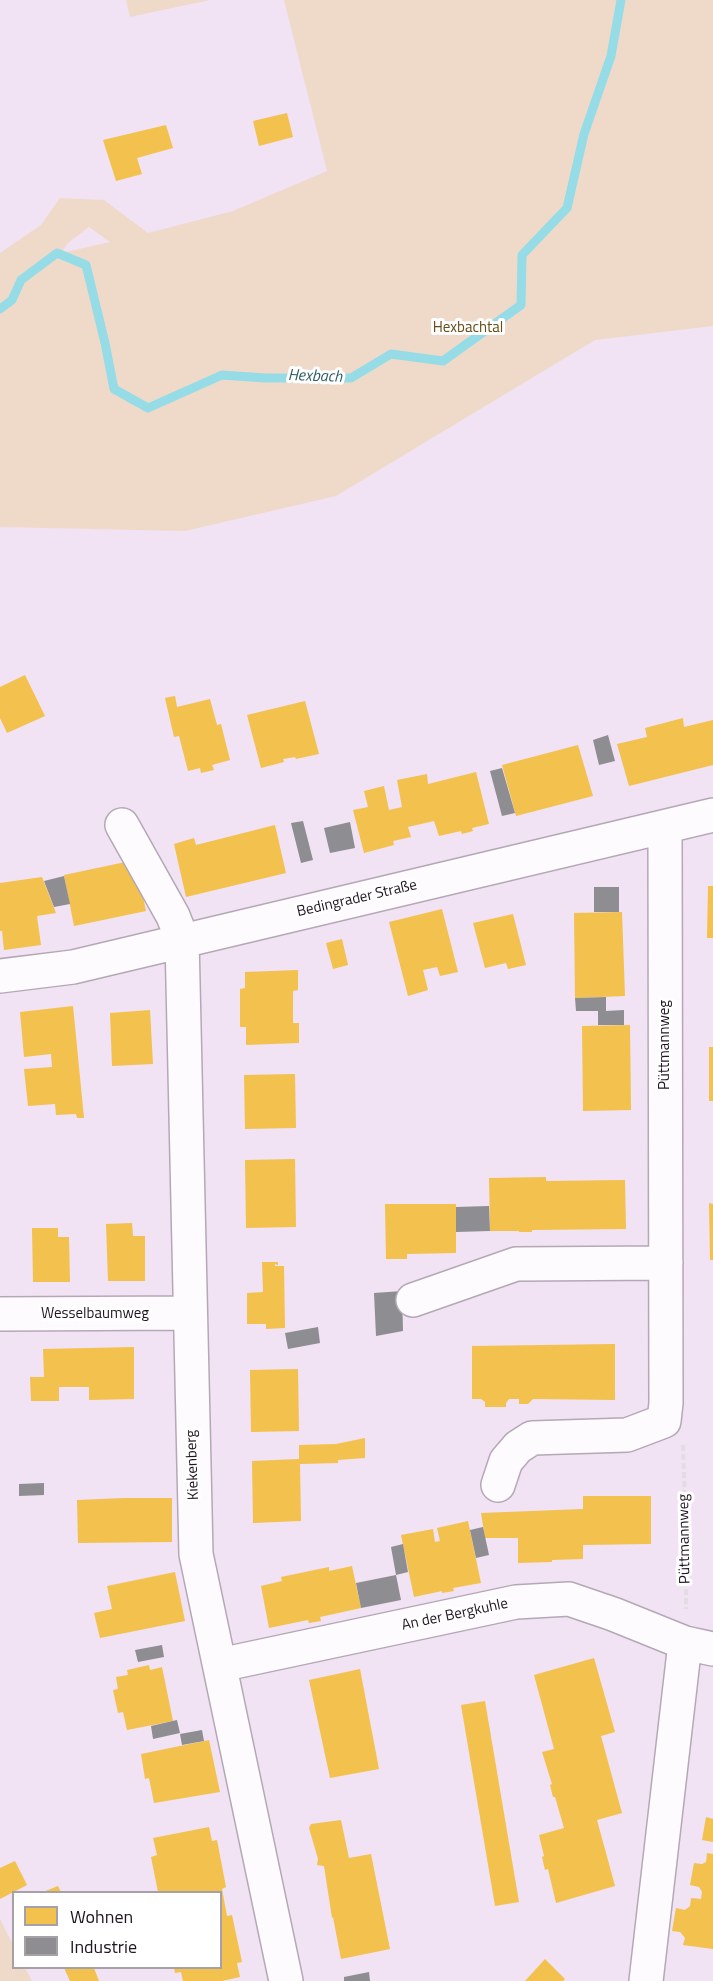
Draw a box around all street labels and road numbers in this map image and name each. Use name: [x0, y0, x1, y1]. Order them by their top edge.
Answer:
street label: Bedingrader Straße: [295, 876, 419, 922]
street label: Püttmannweg: [656, 1000, 674, 1090]
street label: Wesselbaumweg: [41, 1305, 149, 1323]
street label: Kiekenberg: [183, 1430, 203, 1500]
street label: Püttmannweg: [675, 1494, 695, 1584]
street label: An der Bergkuhle: [400, 1595, 510, 1635]

